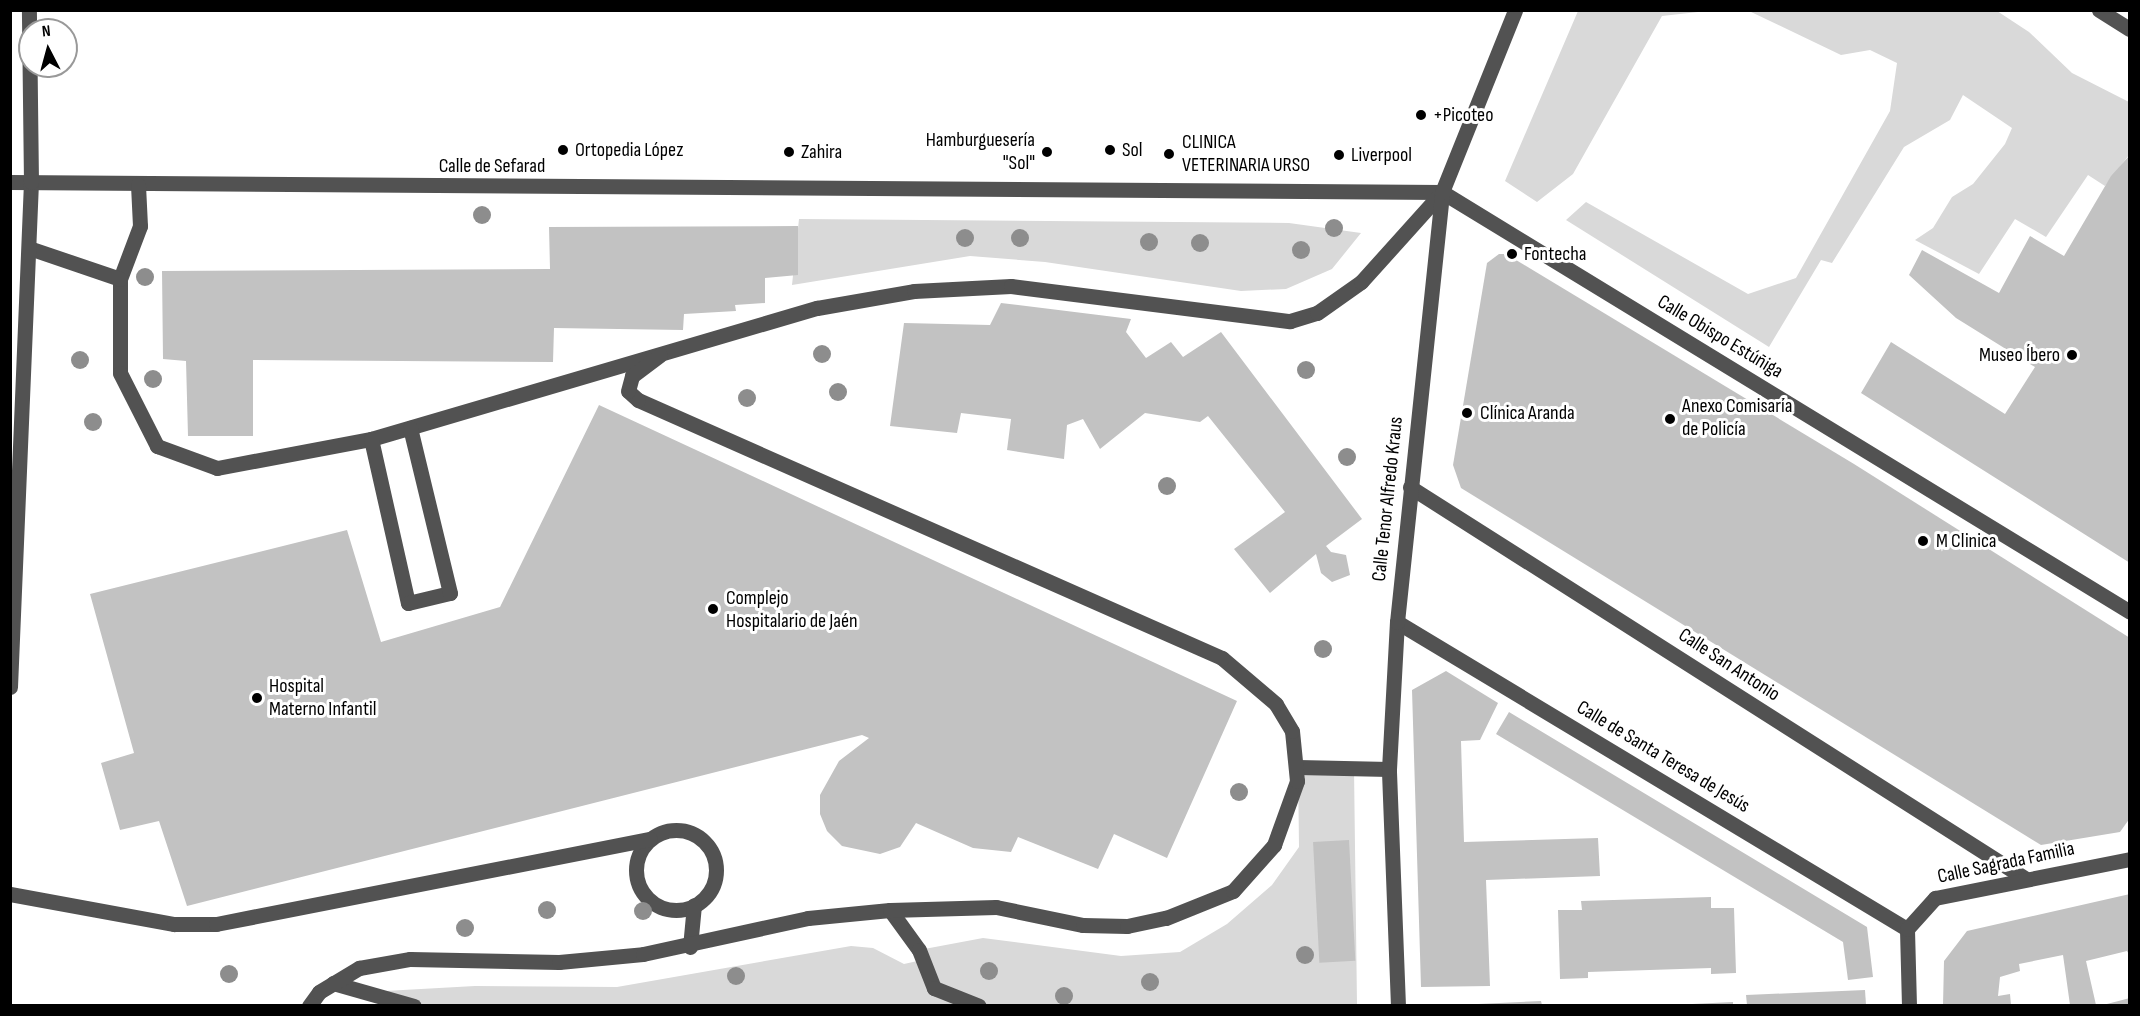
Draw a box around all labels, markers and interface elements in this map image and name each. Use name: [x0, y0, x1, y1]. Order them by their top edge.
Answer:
north arrow: [18, 18, 78, 78]
text: N: [41, 22, 52, 41]
place label: +Picoteo: [1433, 103, 1493, 127]
marker: +Picoteo: [1414, 108, 1428, 122]
place label: Hamburguesería "Sol": [926, 128, 1035, 175]
place label: CLINICA VETERINARIA URSO: [1182, 130, 1310, 177]
place label: Ortopedia López: [575, 138, 683, 162]
place label: Sol: [1122, 138, 1143, 162]
place label: Zahira: [801, 140, 842, 164]
marker: Ortopedia López: [556, 143, 570, 157]
marker: Sol: [1103, 143, 1117, 157]
place label: Liverpool: [1351, 143, 1412, 167]
marker: Zahira: [782, 145, 796, 159]
marker: Hamburguesería "Sol": [1040, 145, 1054, 159]
marker: CLINICA VETERINARIA URSO: [1160, 145, 1178, 163]
marker: Liverpool: [1332, 148, 1346, 162]
street label: Calle de Sefarad: [439, 154, 545, 178]
place label: Fontecha: [1524, 242, 1587, 266]
marker: Fontecha: [1505, 247, 1519, 261]
street label: Calle Obispo Estúñiga: [1653, 290, 1787, 384]
place label: Museo Íbero: [1979, 343, 2060, 367]
marker: Museo Íbero: [2065, 348, 2079, 362]
place label: Anexo Comisaría de Policía: [1682, 395, 1792, 442]
place label: Clínica Aranda: [1480, 401, 1575, 425]
marker: Clínica Aranda: [1458, 404, 1476, 422]
marker: Anexo Comisaría de Policía: [1663, 412, 1677, 426]
street label: Calle Tenor Alfredo Kraus: [1367, 415, 1409, 583]
place label: M Clinica: [1936, 529, 1996, 553]
marker: M Clinica: [1914, 532, 1932, 550]
place label: Complejo Hospitalario de Jaén: [726, 586, 858, 633]
marker: Complejo Hospitalario de Jaén: [704, 600, 722, 618]
street label: Calle San Antonio: [1674, 623, 1784, 707]
place label: Hospital Materno Infantil: [269, 674, 376, 721]
marker: Hospital Materno Infantil: [250, 691, 264, 705]
street label: Calle de Santa Teresa de Jesús: [1572, 696, 1754, 818]
street label: Calle Sagrada Familia: [1935, 837, 2077, 889]

